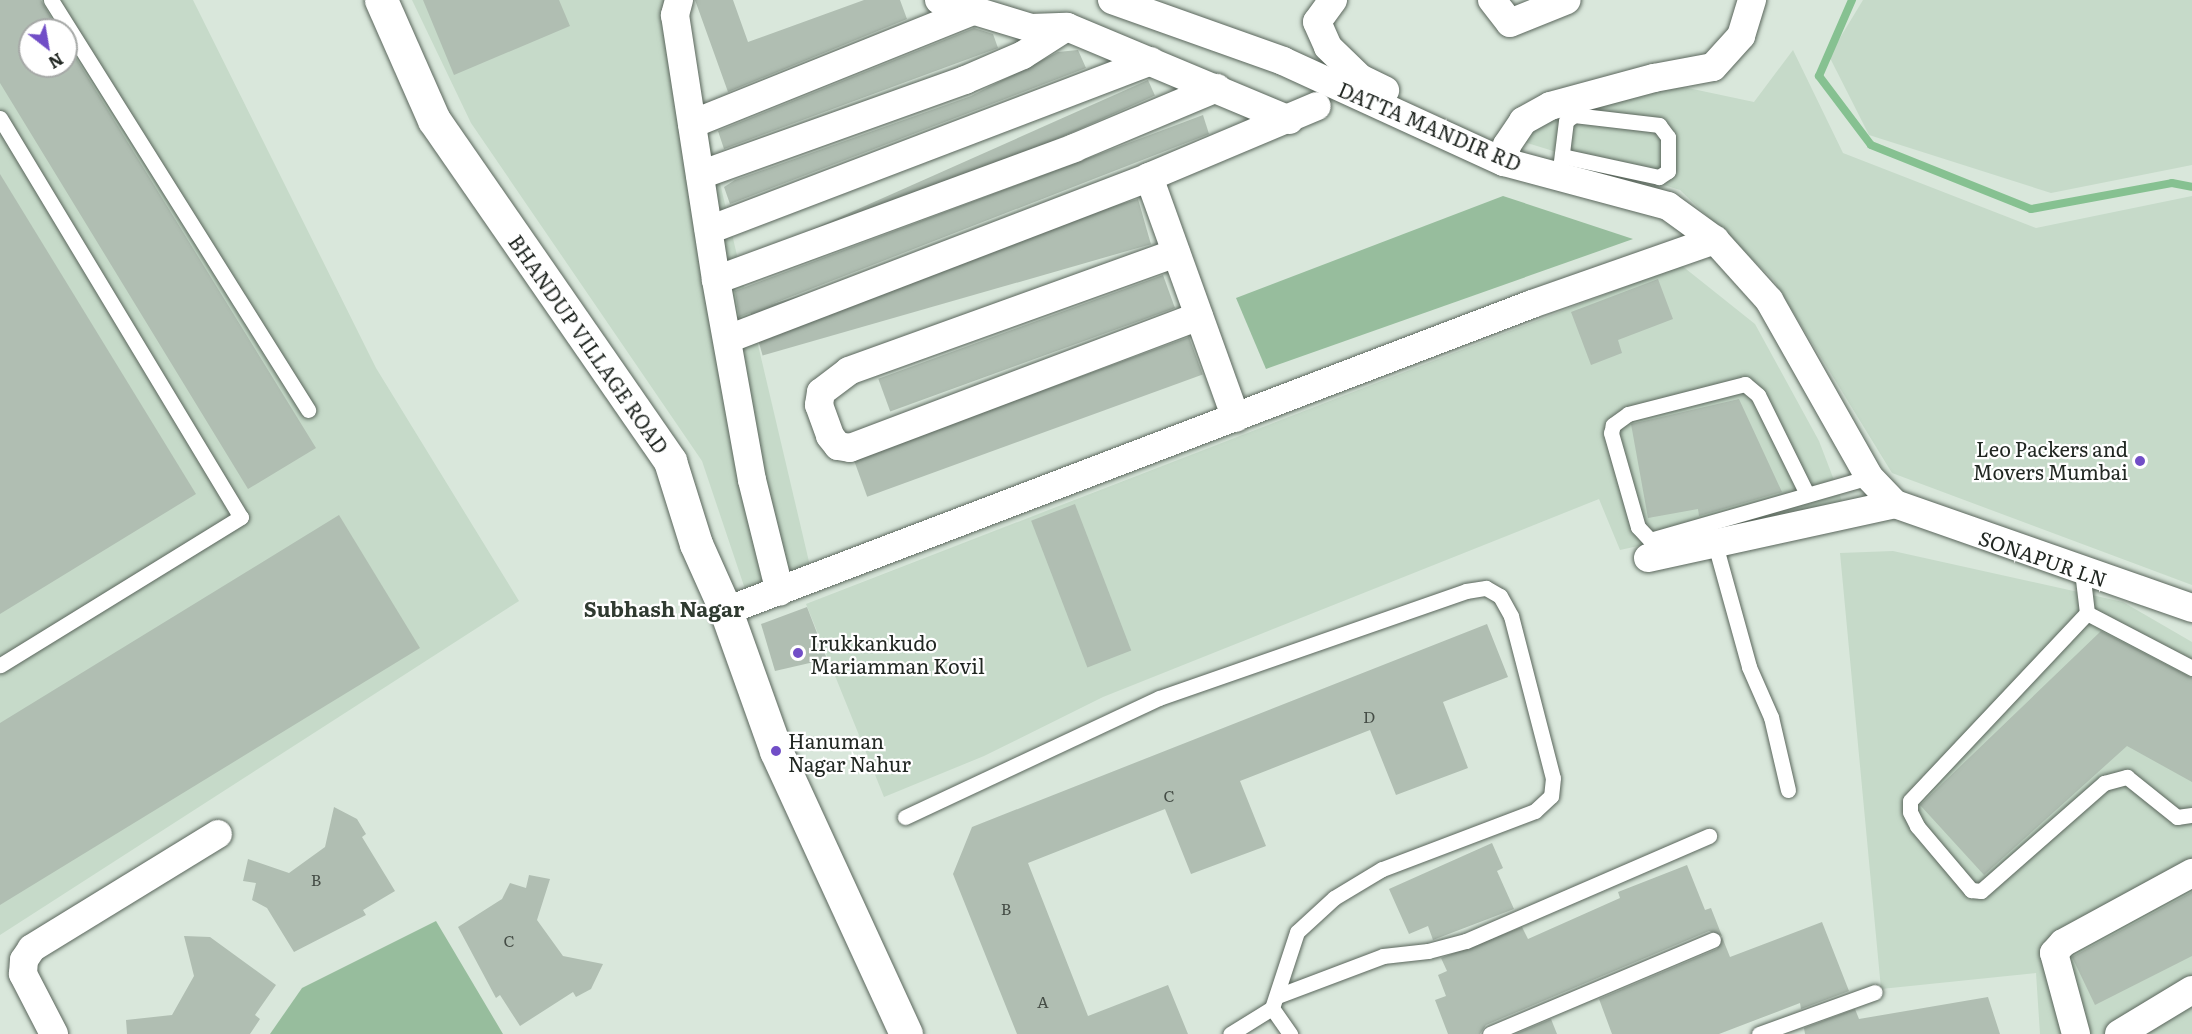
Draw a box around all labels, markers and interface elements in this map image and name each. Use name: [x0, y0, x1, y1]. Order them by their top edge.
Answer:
north arrow: [18, 18, 78, 78]
text: N: [44, 48, 68, 75]
street label: DATTA MANDIR RD: [1335, 77, 1525, 175]
street label: BHANDUP VILLAGE ROAD: [504, 230, 674, 458]
place label: Leo Packers and Movers Mumbai: [1973, 437, 2128, 484]
marker: Leo Packers and Movers Mumbai: [2133, 454, 2147, 468]
street label: SONAPUR LN: [1976, 525, 2110, 591]
district label: Subhash Nagar: [584, 595, 744, 621]
place label: Irukkankudo Mariamman Kovil: [810, 630, 985, 677]
marker: Irukkankudo Mariamman Kovil: [791, 646, 805, 660]
house number: D: [1363, 706, 1375, 726]
place label: Hanuman Nagar Nahur: [788, 728, 911, 775]
marker: Hanuman Nagar Nahur: [769, 744, 783, 758]
house number: C: [1163, 785, 1175, 805]
house number: B: [311, 869, 321, 889]
house number: B: [1001, 898, 1011, 918]
house number: C: [503, 930, 515, 950]
house number: A: [1037, 991, 1049, 1011]

